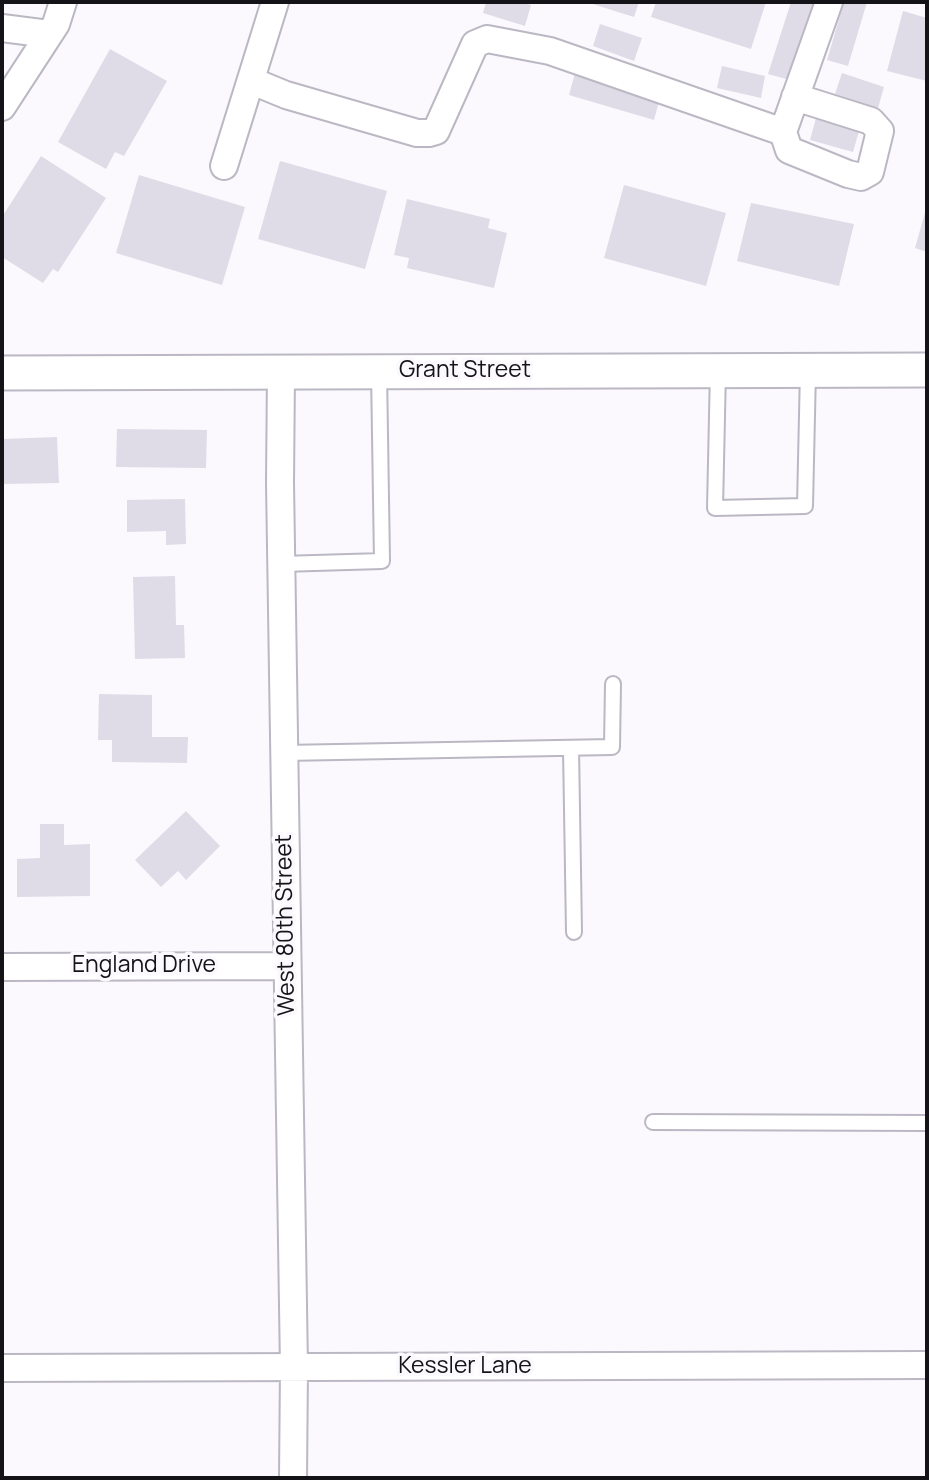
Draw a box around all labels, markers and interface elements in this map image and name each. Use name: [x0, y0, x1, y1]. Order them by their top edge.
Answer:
street label: Grant Street: [399, 357, 531, 385]
street label: West 80th Street: [271, 834, 301, 1016]
street label: England Drive: [72, 952, 216, 980]
street label: Kessler Lane: [398, 1353, 532, 1381]

